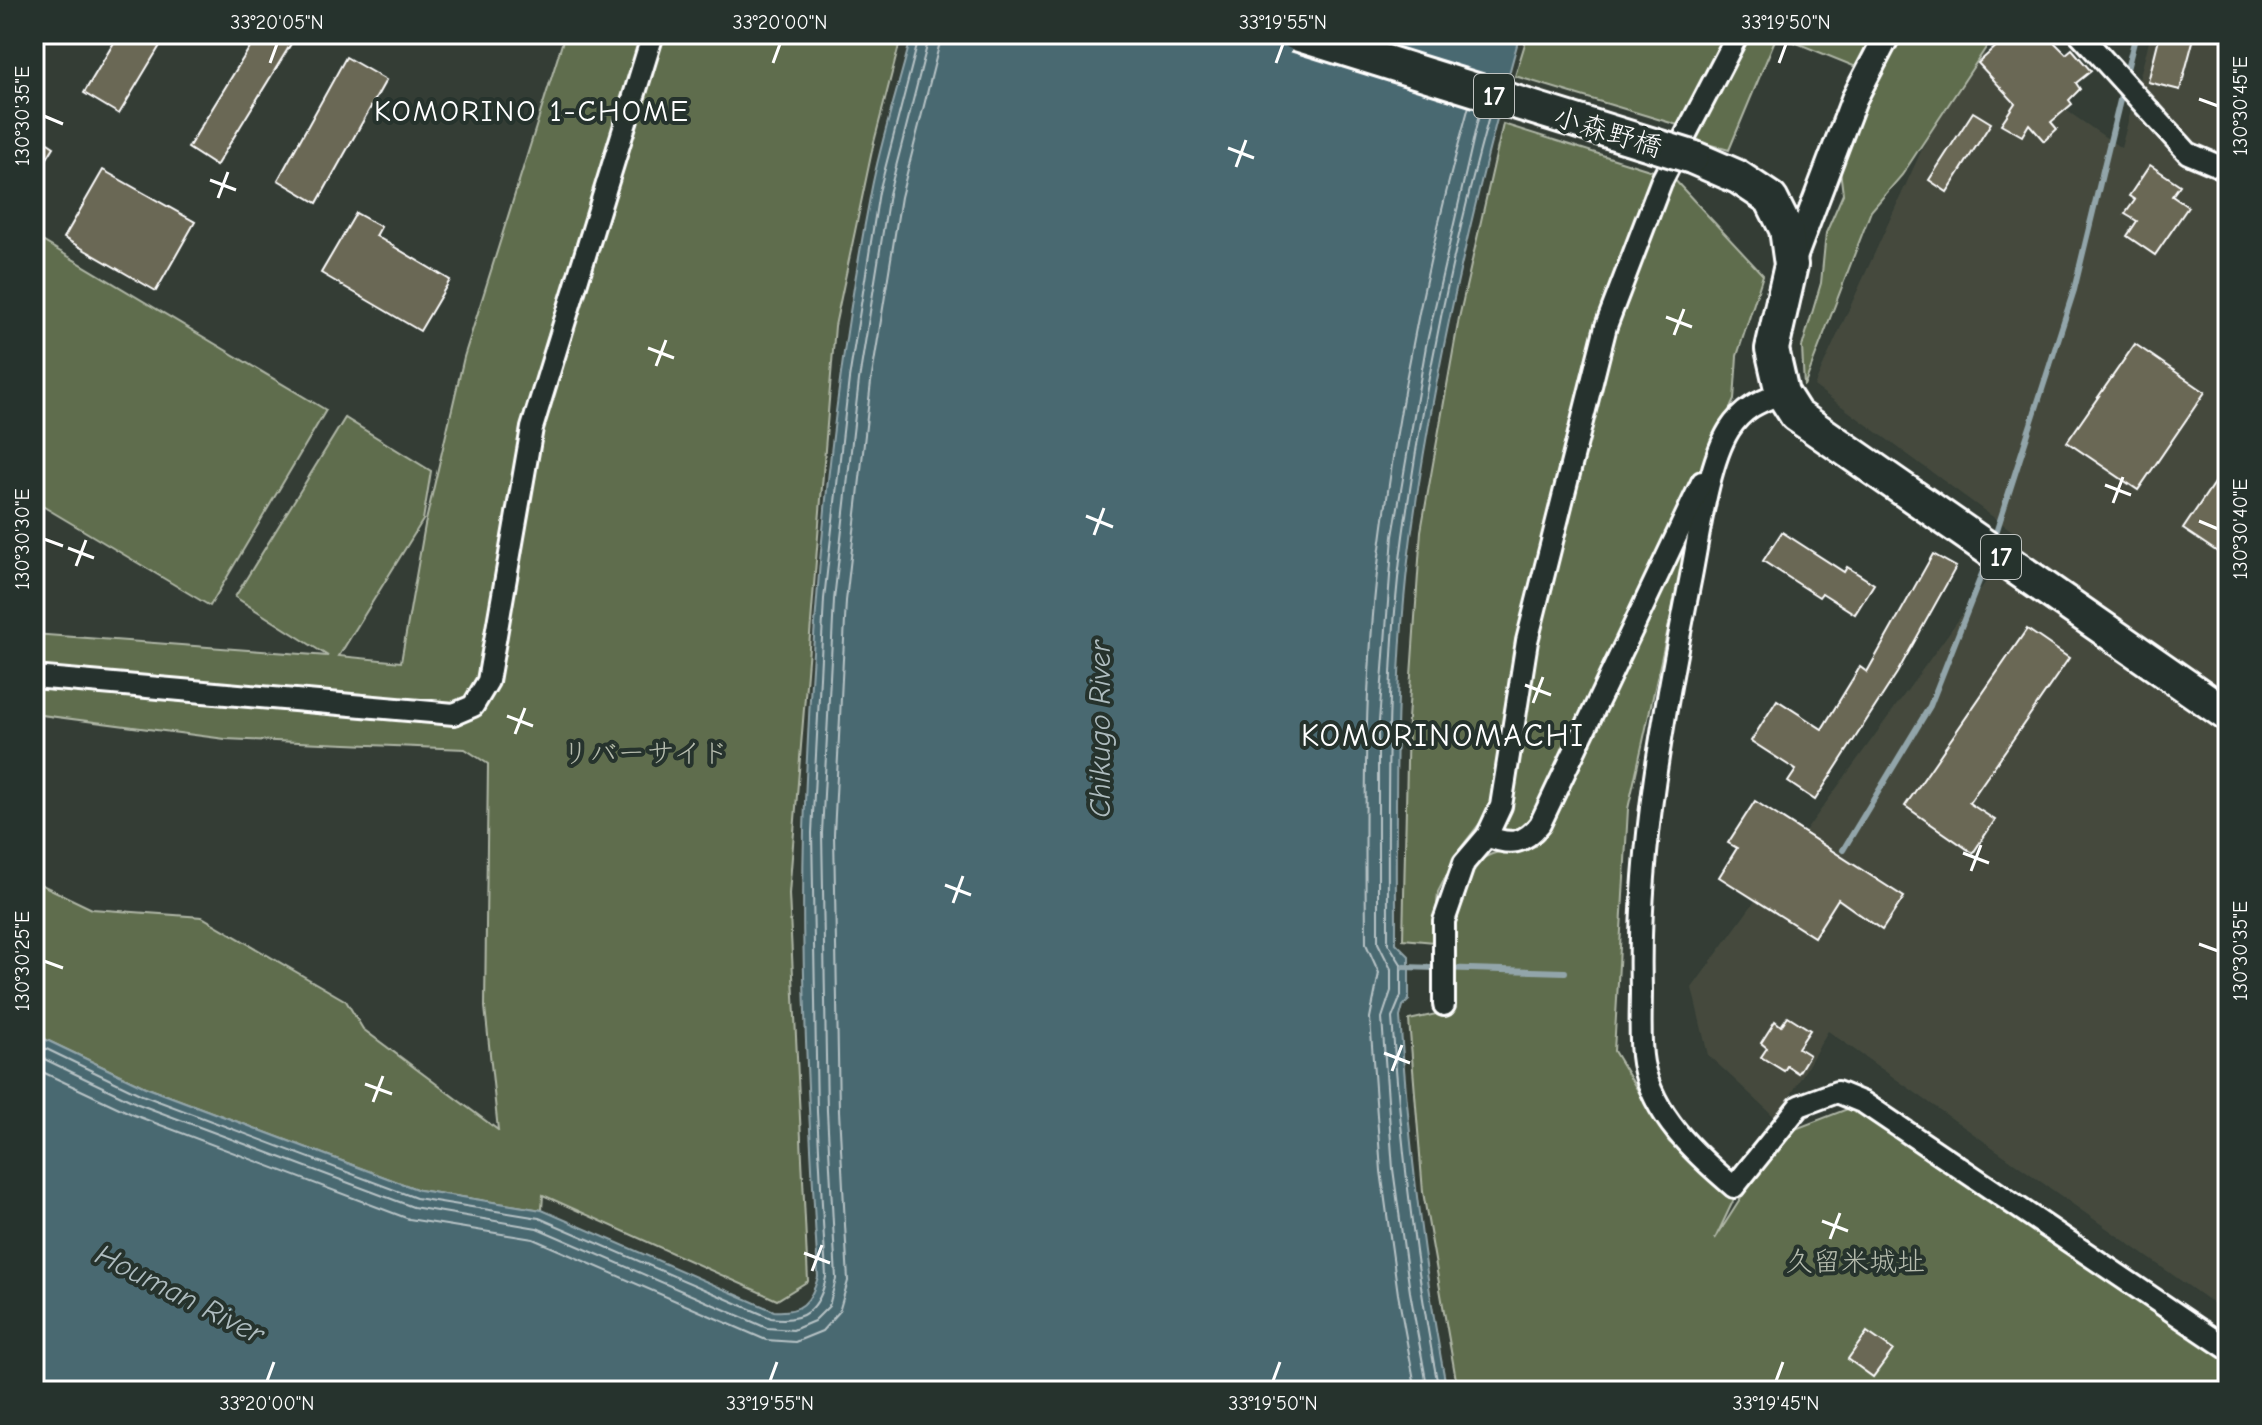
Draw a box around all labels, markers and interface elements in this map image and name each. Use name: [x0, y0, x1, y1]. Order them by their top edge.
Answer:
text: 33°20'05"N: [230, 11, 324, 34]
text: 33°20'00"N: [733, 11, 827, 34]
text: 33°19'55"N: [1239, 11, 1327, 34]
text: 33°19'50"N: [1741, 11, 1831, 34]
text: 130°30'45"E: [2229, 56, 2252, 156]
text: 130°30'35"E: [11, 66, 34, 166]
road number: 17: [1474, 74, 1514, 118]
district label: KOMORINO 1-CHOME: [374, 94, 690, 129]
street label: 小森野橋: [1549, 100, 1666, 164]
text: 130°30'40"E: [2229, 479, 2252, 579]
text: 130°30'30"E: [11, 488, 34, 590]
road number: 17: [1981, 535, 2021, 579]
water label: Chikugo River: [1083, 639, 1118, 818]
district label: KOMORINOMACHI: [1301, 717, 1585, 754]
park label: リバーサイド: [561, 737, 729, 769]
text: 130°30'35"E: [2229, 901, 2252, 1001]
text: 130°30'25"E: [11, 911, 34, 1011]
water label: Houman River: [90, 1237, 271, 1352]
park label: 久留米城址: [1785, 1246, 1925, 1278]
text: 33°20'00"N: [220, 1392, 314, 1415]
text: 33°19'55"N: [726, 1392, 814, 1415]
text: 33°19'50"N: [1228, 1392, 1318, 1415]
text: 33°19'45"N: [1733, 1392, 1819, 1415]

